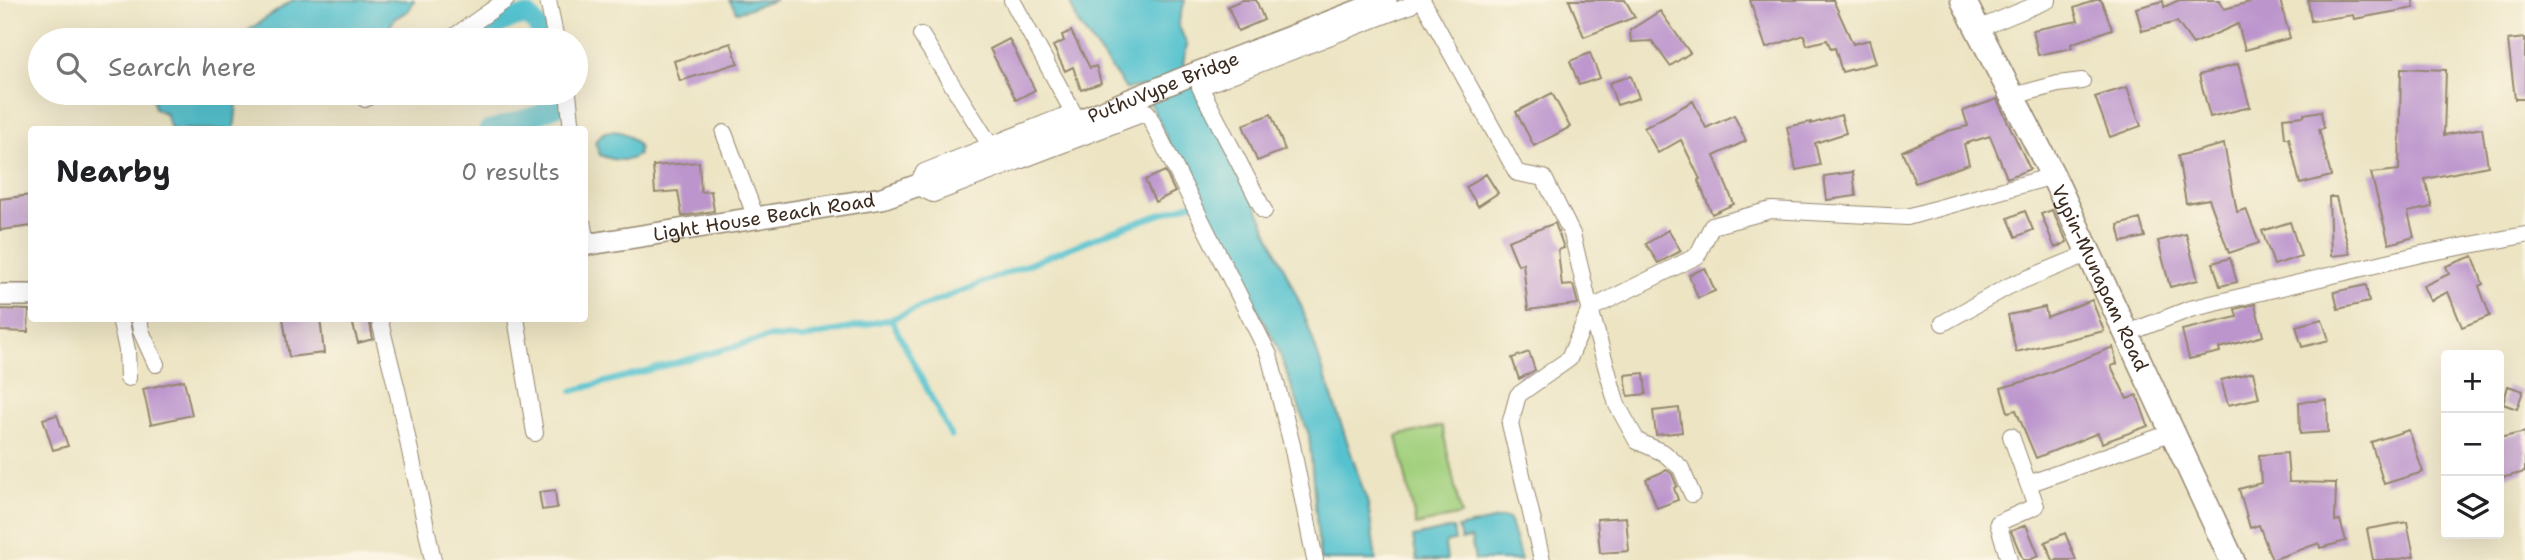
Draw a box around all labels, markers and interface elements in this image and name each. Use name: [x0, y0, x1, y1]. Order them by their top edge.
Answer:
search box: [28, 28, 588, 105]
street label: PuthuVype Bridge: [1084, 46, 1243, 129]
icon: search: [52, 48, 90, 86]
text: Search here: [108, 49, 257, 84]
text: Nearby: [56, 151, 171, 192]
text: 0 results: [461, 157, 560, 187]
street label: Vypin-Munapam Road: [2046, 181, 2154, 375]
street label: Light House Beach Road: [651, 187, 877, 247]
map controls: [2441, 350, 2504, 539]
button: +: [2441, 350, 2504, 413]
button: −: [2441, 413, 2504, 476]
button: layers: [2441, 476, 2504, 539]

